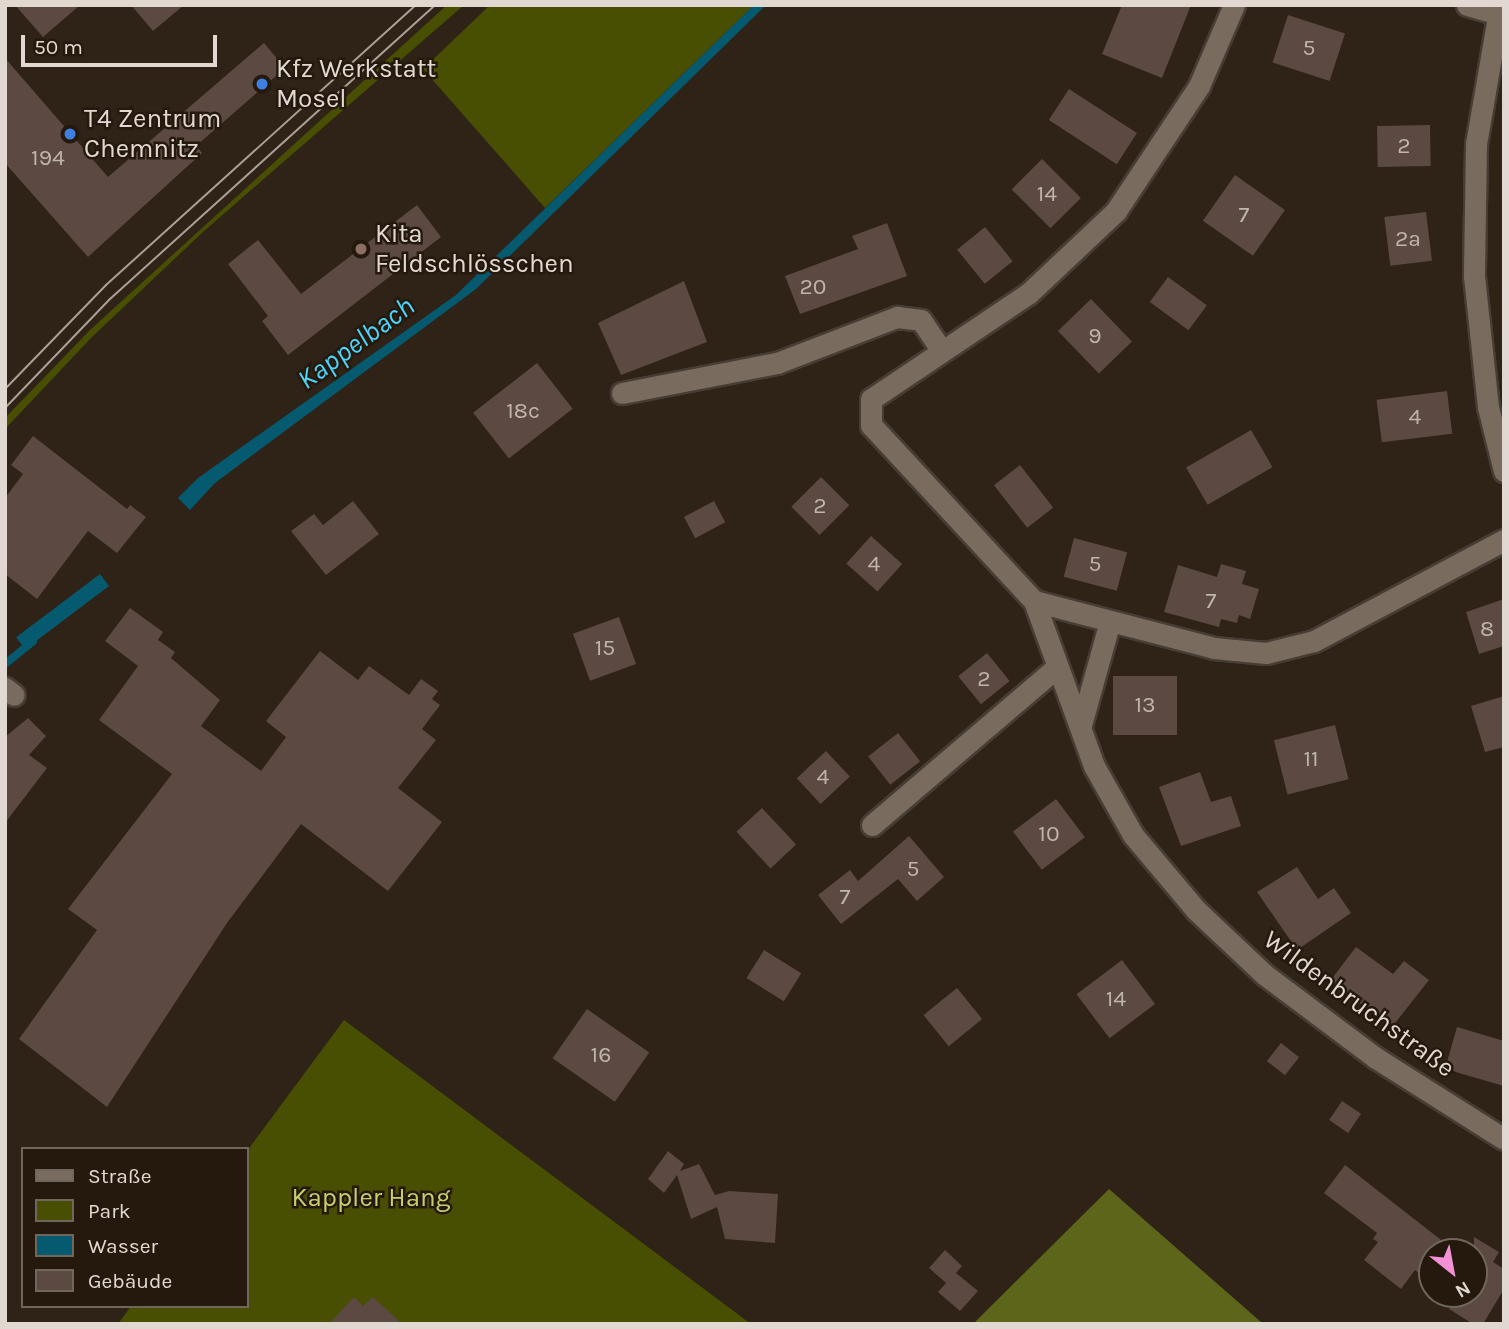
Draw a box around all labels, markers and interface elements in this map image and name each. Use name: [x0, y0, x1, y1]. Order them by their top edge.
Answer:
scale bar: [24, 21, 220, 65]
house number: 5: [1303, 34, 1315, 62]
text: 50 m: [34, 35, 83, 59]
place label: Kfz Werkstatt Mosel: [276, 53, 436, 114]
marker: Kfz Werkstatt Mosel: [254, 76, 270, 92]
place label: T4 Zentrum Chemnitz: [84, 103, 221, 164]
marker: T4 Zentrum Chemnitz: [62, 126, 78, 142]
house number: 2: [1397, 132, 1411, 160]
house number: 194: [31, 144, 65, 172]
house number: 14: [1037, 180, 1057, 208]
house number: 7: [1239, 201, 1249, 229]
place label: Kita Feldschlösschen: [375, 218, 574, 280]
house number: 2a: [1395, 225, 1421, 253]
marker: Kita Feldschlösschen: [353, 241, 369, 257]
house number: 20: [800, 273, 826, 301]
water label: Kappelbach: [291, 289, 421, 397]
house number: 9: [1088, 322, 1102, 350]
house number: 18c: [506, 397, 540, 425]
house number: 4: [1409, 403, 1421, 431]
house number: 2: [813, 492, 827, 520]
house number: 4: [868, 550, 880, 578]
house number: 5: [1089, 550, 1101, 578]
house number: 7: [1206, 587, 1216, 615]
house number: 8: [1480, 615, 1494, 643]
house number: 15: [595, 634, 615, 662]
house number: 2: [977, 665, 991, 693]
house number: 13: [1134, 691, 1156, 719]
house number: 11: [1303, 745, 1319, 773]
house number: 4: [817, 763, 829, 791]
house number: 10: [1038, 820, 1060, 848]
house number: 5: [907, 855, 919, 883]
house number: 7: [840, 883, 850, 911]
street label: Wildenbruchstraße: [1257, 924, 1461, 1084]
house number: 14: [1106, 985, 1126, 1013]
house number: 16: [591, 1041, 611, 1069]
legend: [21, 1147, 248, 1308]
text: Straße: [88, 1164, 151, 1188]
park label: Kappler Hang: [292, 1182, 450, 1214]
text: Park: [88, 1199, 131, 1223]
text: Wasser: [88, 1234, 158, 1258]
north arrow: [1418, 1238, 1488, 1308]
text: Gebäude: [88, 1269, 172, 1293]
text: N: [1451, 1276, 1474, 1302]

